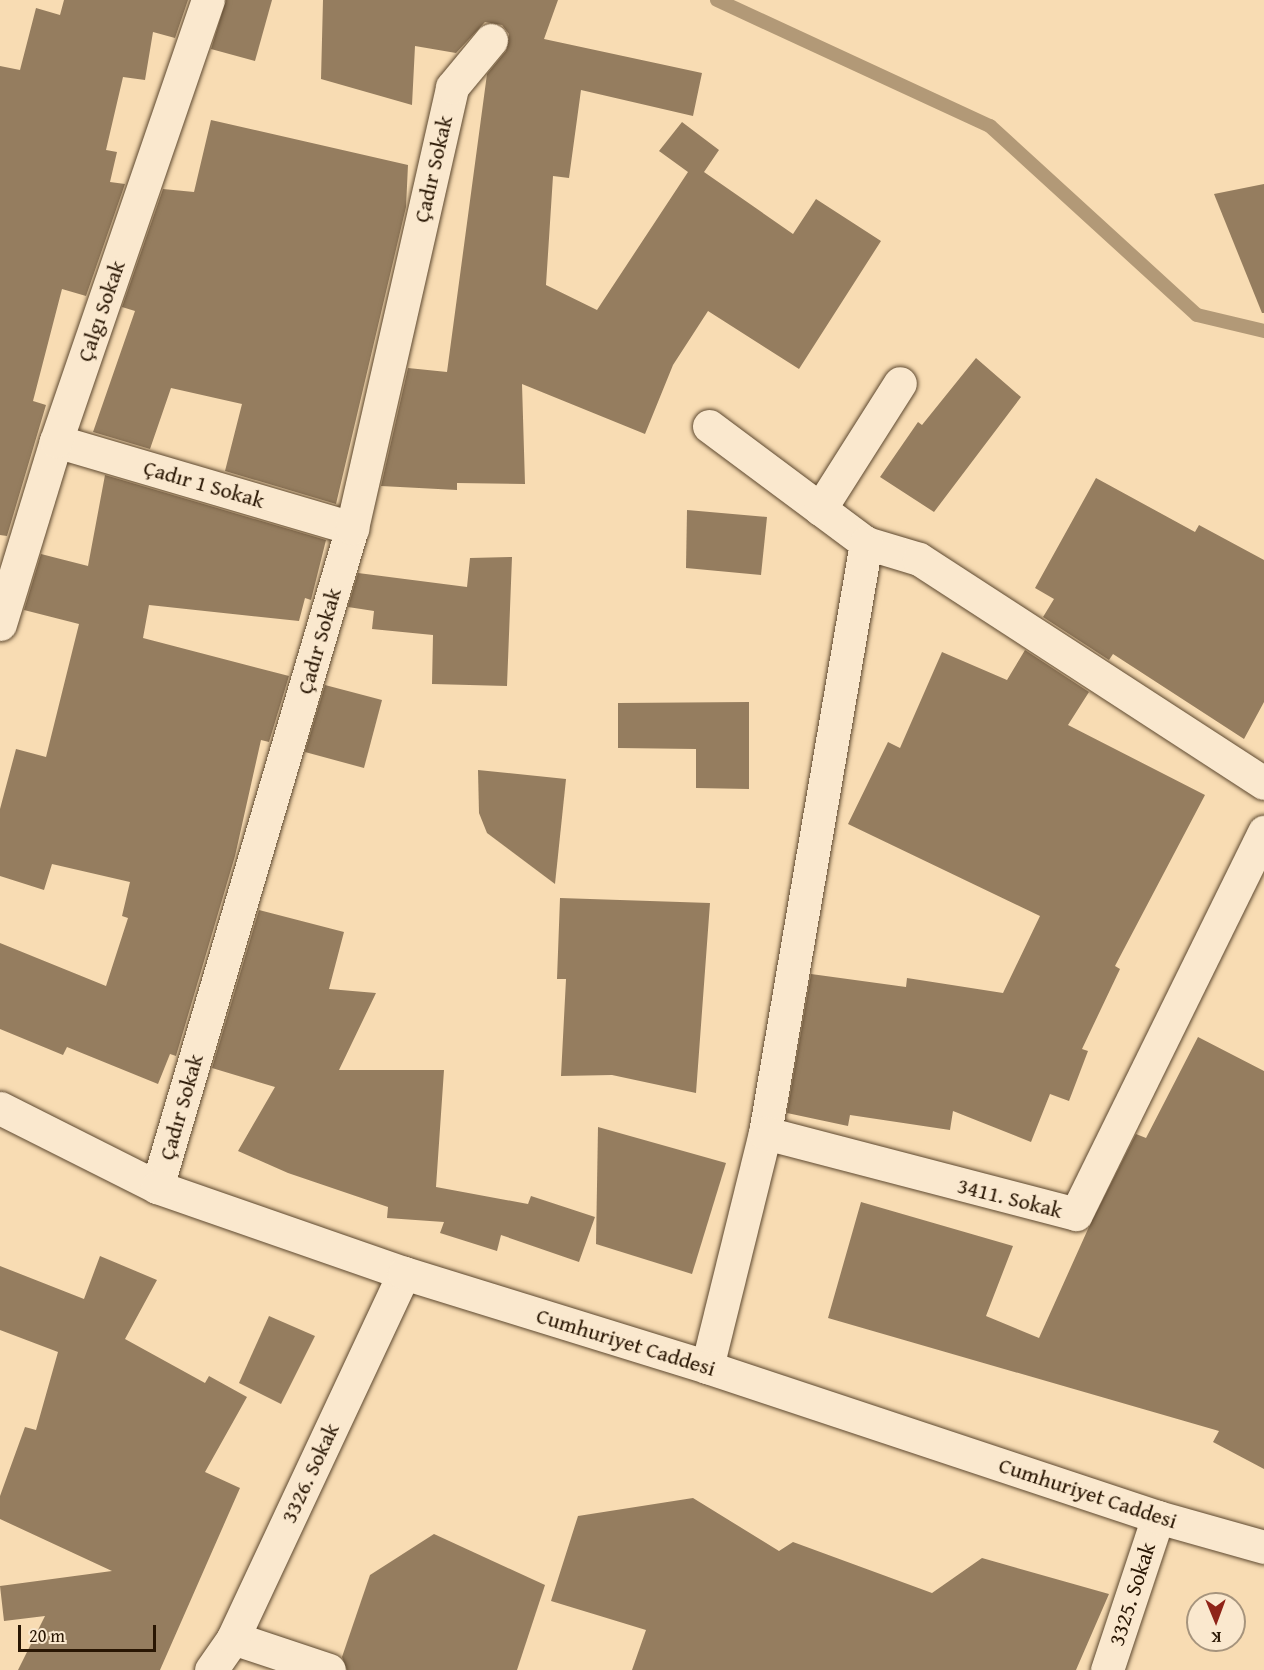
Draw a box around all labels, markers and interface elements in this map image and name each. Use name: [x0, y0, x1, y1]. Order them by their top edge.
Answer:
street label: Çadır Sokak: [408, 113, 458, 225]
street label: Çalgı Sokak: [71, 257, 131, 365]
street label: Çadır 1 Sokak: [141, 454, 267, 514]
street label: Çadır Sokak: [291, 585, 347, 697]
street label: Çadır Sokak: [153, 1051, 209, 1163]
street label: 3411. Sokak: [955, 1172, 1065, 1224]
street label: Cumhuriyet Caddesi: [533, 1302, 719, 1382]
street label: 3326. Sokak: [275, 1419, 345, 1527]
street label: Cumhuriyet Caddesi: [996, 1452, 1180, 1534]
street label: 3325. Sokak: [1103, 1539, 1161, 1649]
north arrow: [1186, 1592, 1246, 1652]
scale bar: [21, 1613, 159, 1651]
text: 20 m: [29, 1622, 65, 1649]
text: K: [1211, 1626, 1222, 1650]

